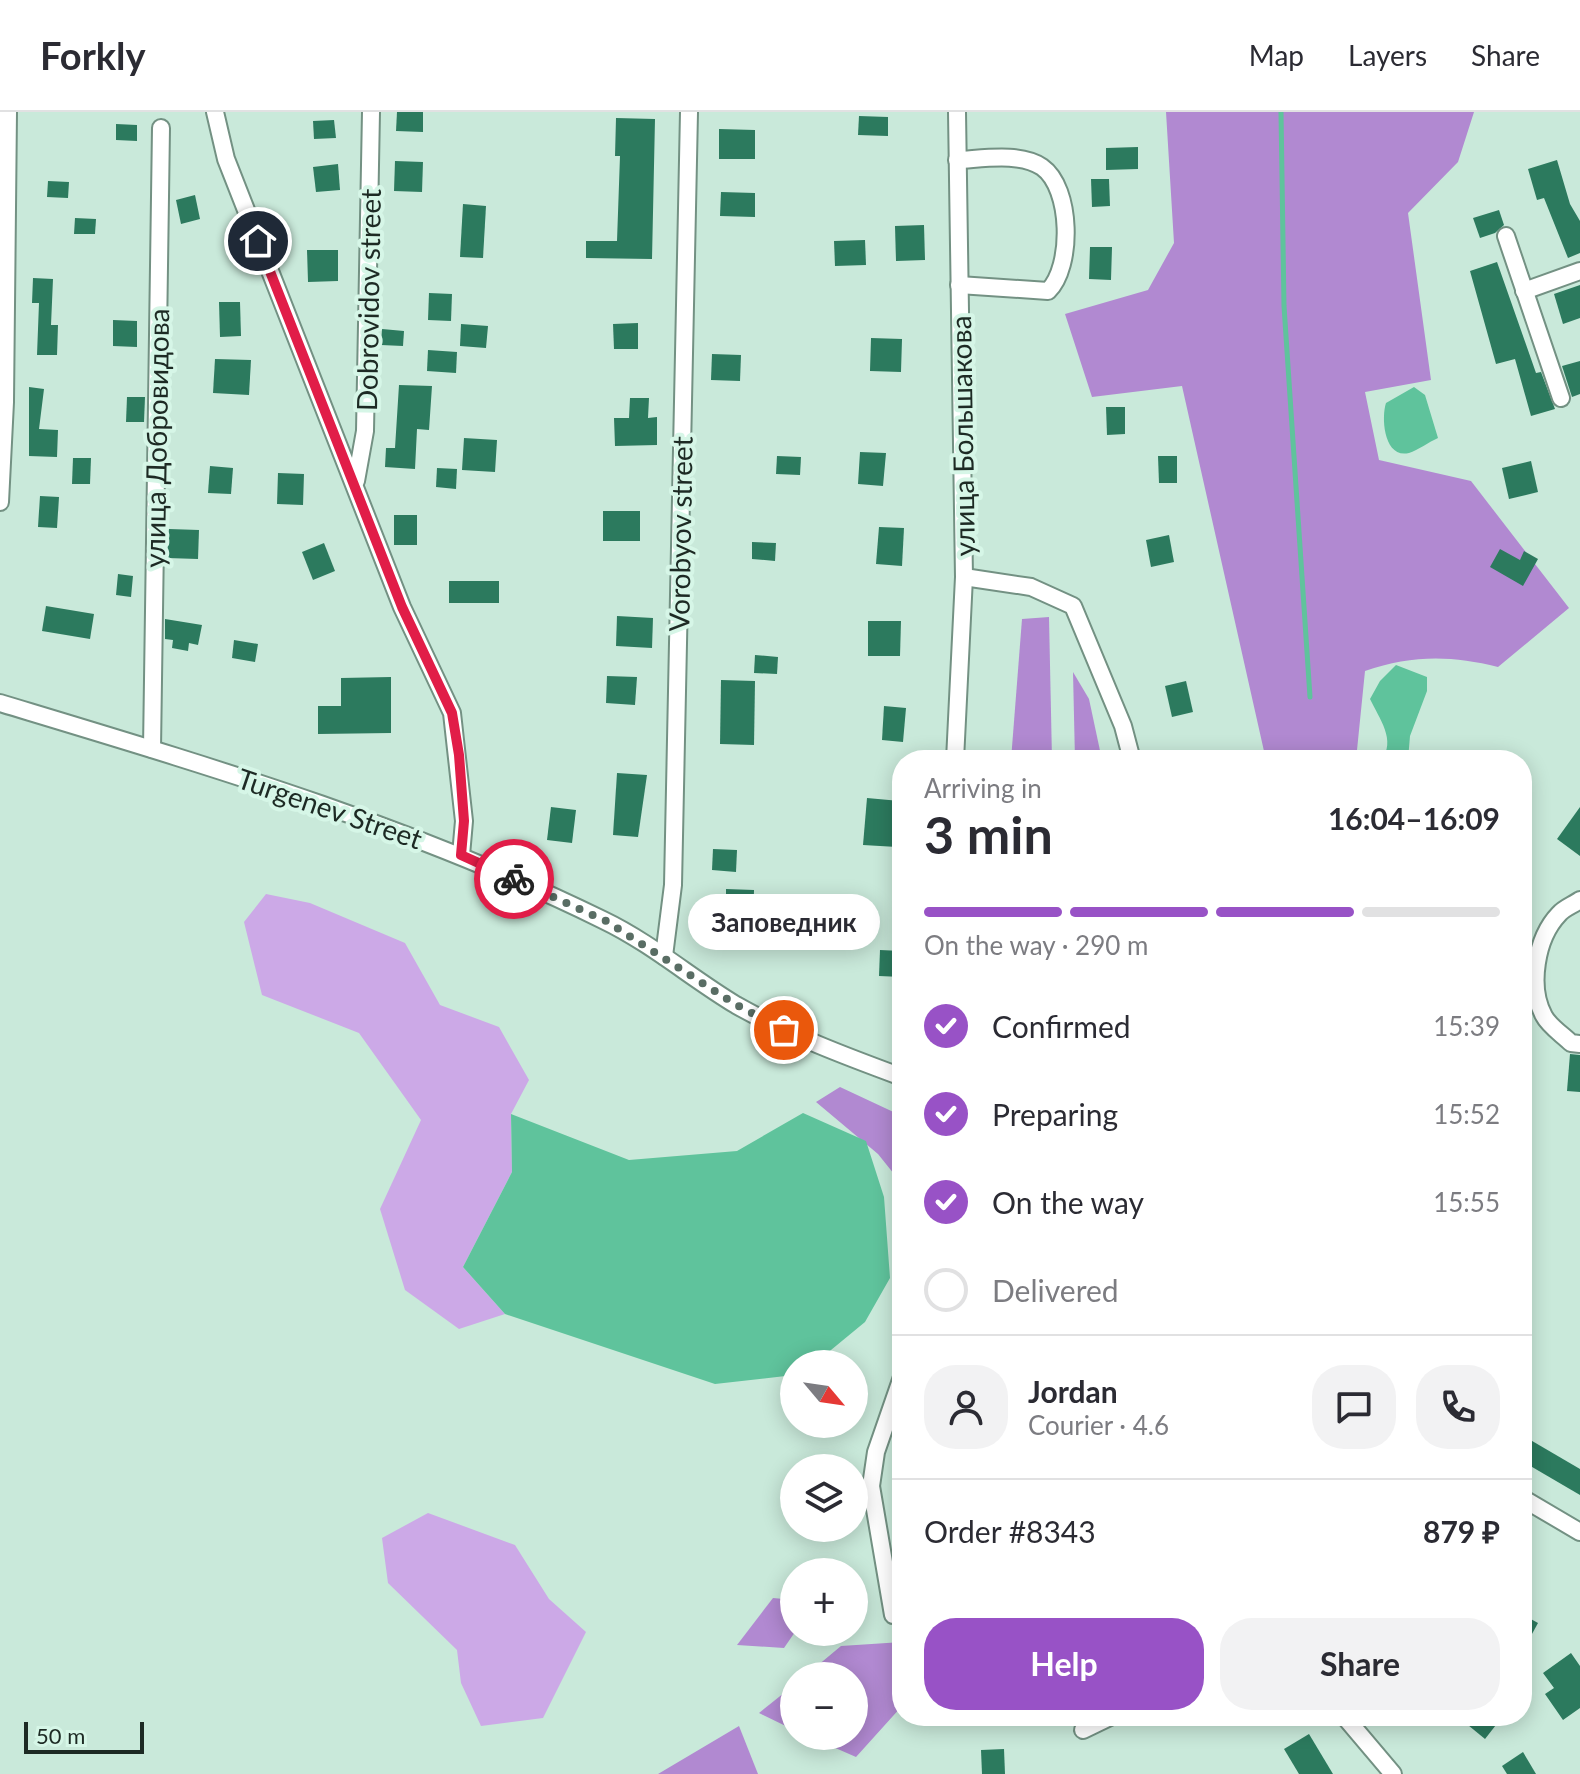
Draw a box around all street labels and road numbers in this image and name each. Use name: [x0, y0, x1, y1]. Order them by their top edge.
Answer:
street label: Dobrovidov street: [349, 189, 387, 411]
street label: улица Добровидова: [137, 308, 175, 568]
street label: улица Большакова: [943, 315, 981, 557]
street label: Vorobyov street: [661, 436, 699, 632]
street label: Turgenev Street: [233, 761, 427, 855]

